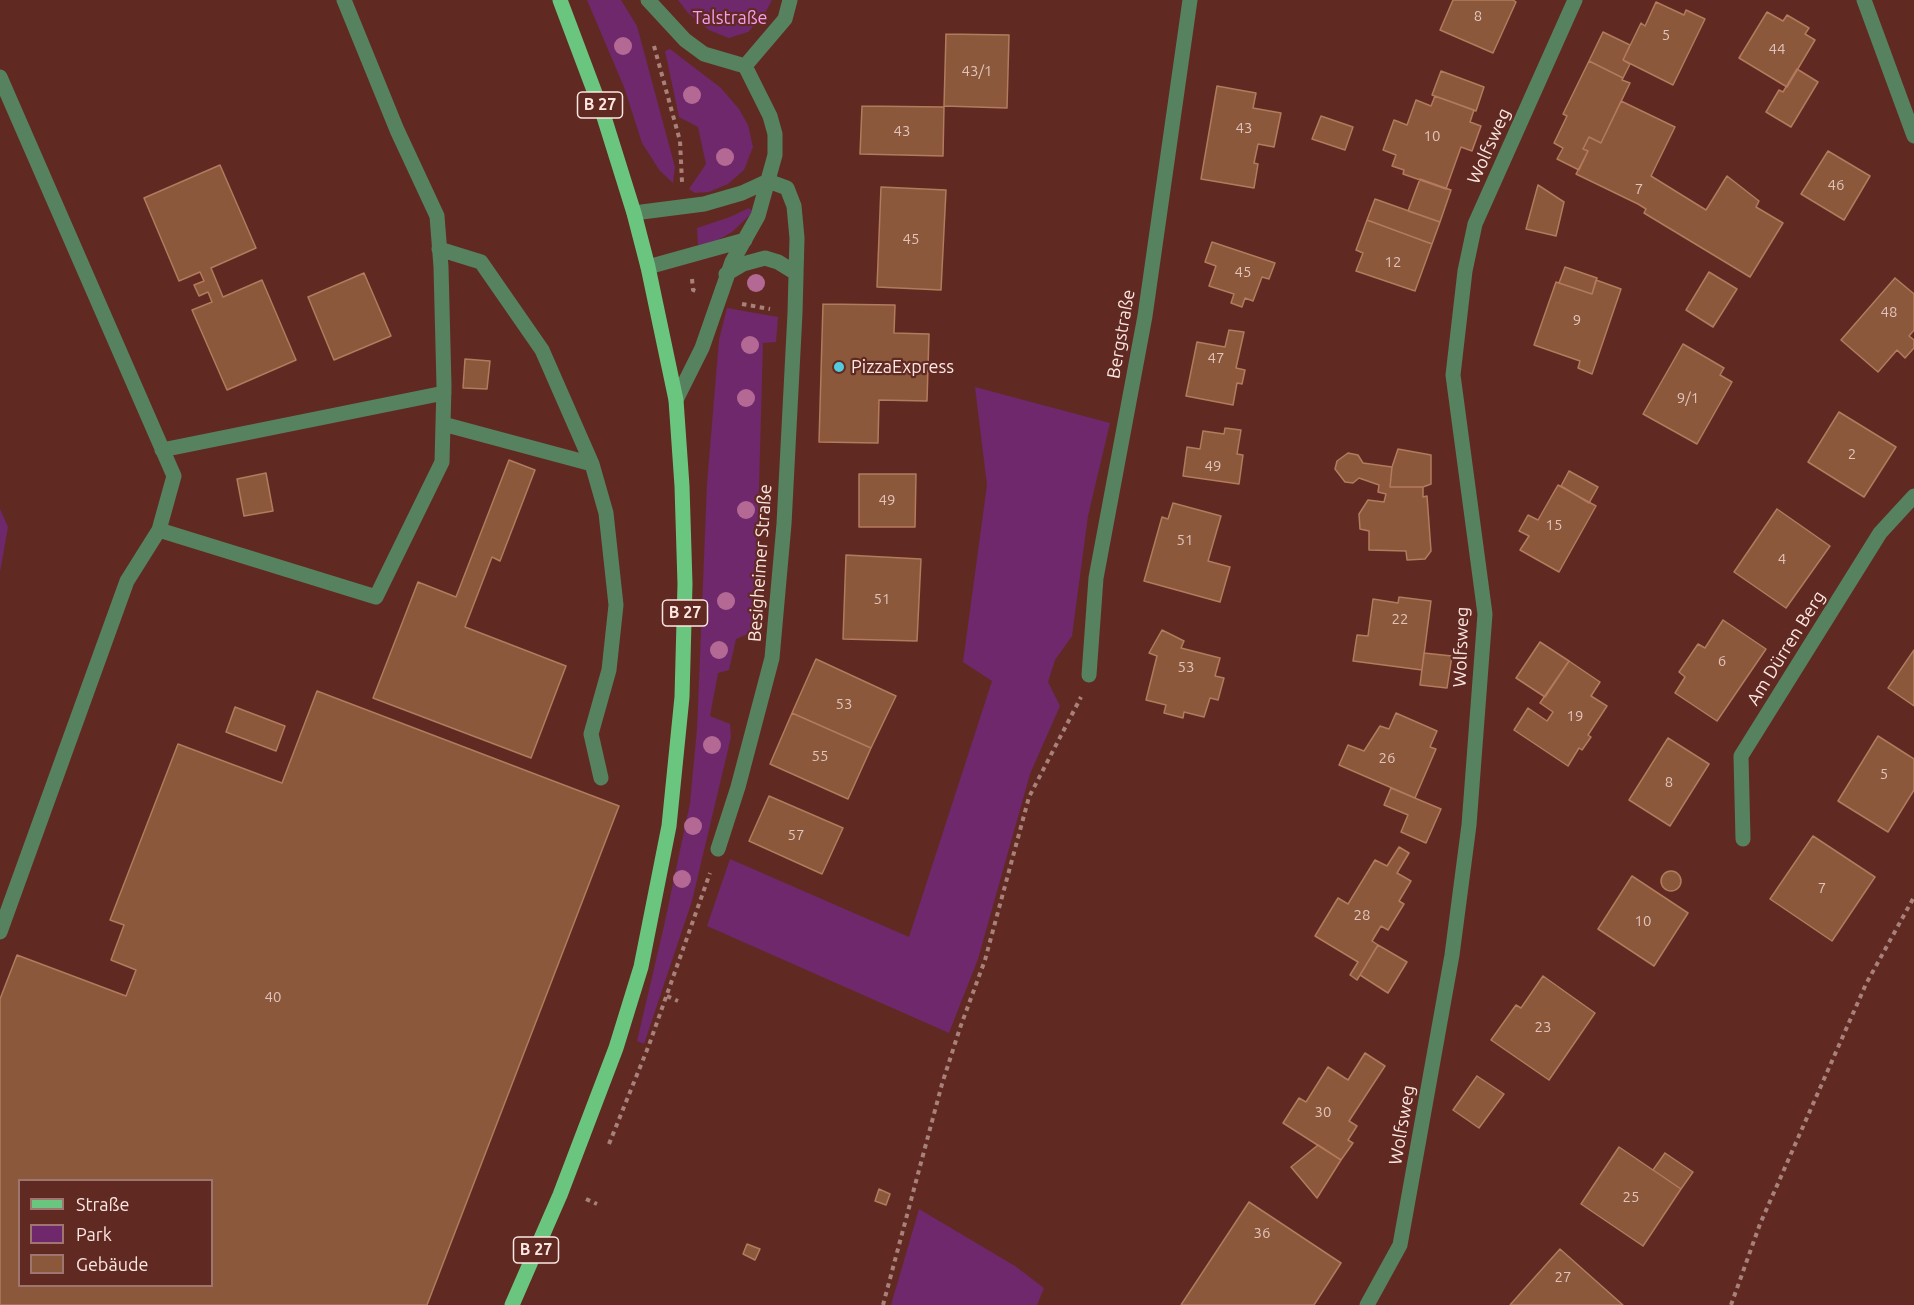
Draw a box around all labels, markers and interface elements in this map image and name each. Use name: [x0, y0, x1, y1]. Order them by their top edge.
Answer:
park label: Talstraße: [692, 7, 768, 29]
house number: 8: [1474, 7, 1482, 25]
house number: 5: [1662, 26, 1670, 44]
house number: 44: [1769, 40, 1785, 58]
house number: 43/1: [962, 62, 992, 80]
road number: B 27: [578, 92, 622, 118]
street label: Wolfsweg: [1463, 105, 1515, 187]
house number: 43: [1236, 119, 1252, 137]
house number: 43: [894, 122, 910, 140]
house number: 10: [1424, 127, 1440, 145]
house number: 46: [1828, 176, 1844, 194]
house number: 7: [1635, 180, 1643, 198]
house number: 45: [903, 230, 919, 248]
house number: 12: [1385, 253, 1401, 271]
house number: 45: [1235, 263, 1251, 281]
street label: Bergstraße: [1103, 288, 1139, 380]
house number: 48: [1881, 303, 1897, 321]
house number: 9: [1573, 311, 1581, 329]
house number: 47: [1208, 349, 1224, 367]
place label: PizzaExpress: [851, 356, 954, 378]
marker: PizzaExpress: [832, 360, 846, 374]
house number: 9/1: [1677, 389, 1699, 407]
house number: 2: [1848, 445, 1856, 463]
house number: 49: [1205, 457, 1221, 475]
street label: Besigheimer Straße: [744, 483, 776, 643]
house number: 49: [879, 491, 895, 509]
house number: 15: [1546, 516, 1562, 534]
house number: 51: [1177, 531, 1193, 549]
house number: 4: [1778, 550, 1786, 568]
street label: Am Dürren Berg: [1742, 587, 1830, 709]
house number: 51: [874, 590, 890, 608]
road number: B 27: [662, 600, 708, 626]
street label: Wolfsweg: [1449, 606, 1473, 688]
house number: 22: [1392, 610, 1408, 628]
house number: 6: [1718, 652, 1726, 670]
house number: 53: [1178, 658, 1194, 676]
house number: 53: [836, 695, 852, 713]
house number: 19: [1567, 707, 1583, 725]
house number: 55: [812, 747, 828, 765]
house number: 26: [1379, 749, 1395, 767]
house number: 5: [1880, 765, 1888, 783]
house number: 8: [1665, 773, 1673, 791]
house number: 57: [788, 826, 804, 844]
house number: 7: [1818, 879, 1826, 897]
house number: 28: [1354, 906, 1370, 924]
house number: 10: [1635, 912, 1651, 930]
house number: 40: [265, 988, 281, 1006]
house number: 23: [1535, 1018, 1551, 1036]
street label: Wolfsweg: [1384, 1083, 1420, 1167]
house number: 30: [1315, 1103, 1331, 1121]
legend: [18, 1179, 213, 1287]
house number: 25: [1623, 1188, 1639, 1206]
text: Straße: [76, 1194, 129, 1214]
text: Park: [76, 1224, 112, 1244]
house number: 36: [1254, 1224, 1270, 1242]
road number: B 27: [514, 1237, 558, 1263]
text: Gebäude: [76, 1254, 148, 1274]
house number: 27: [1555, 1268, 1571, 1286]

